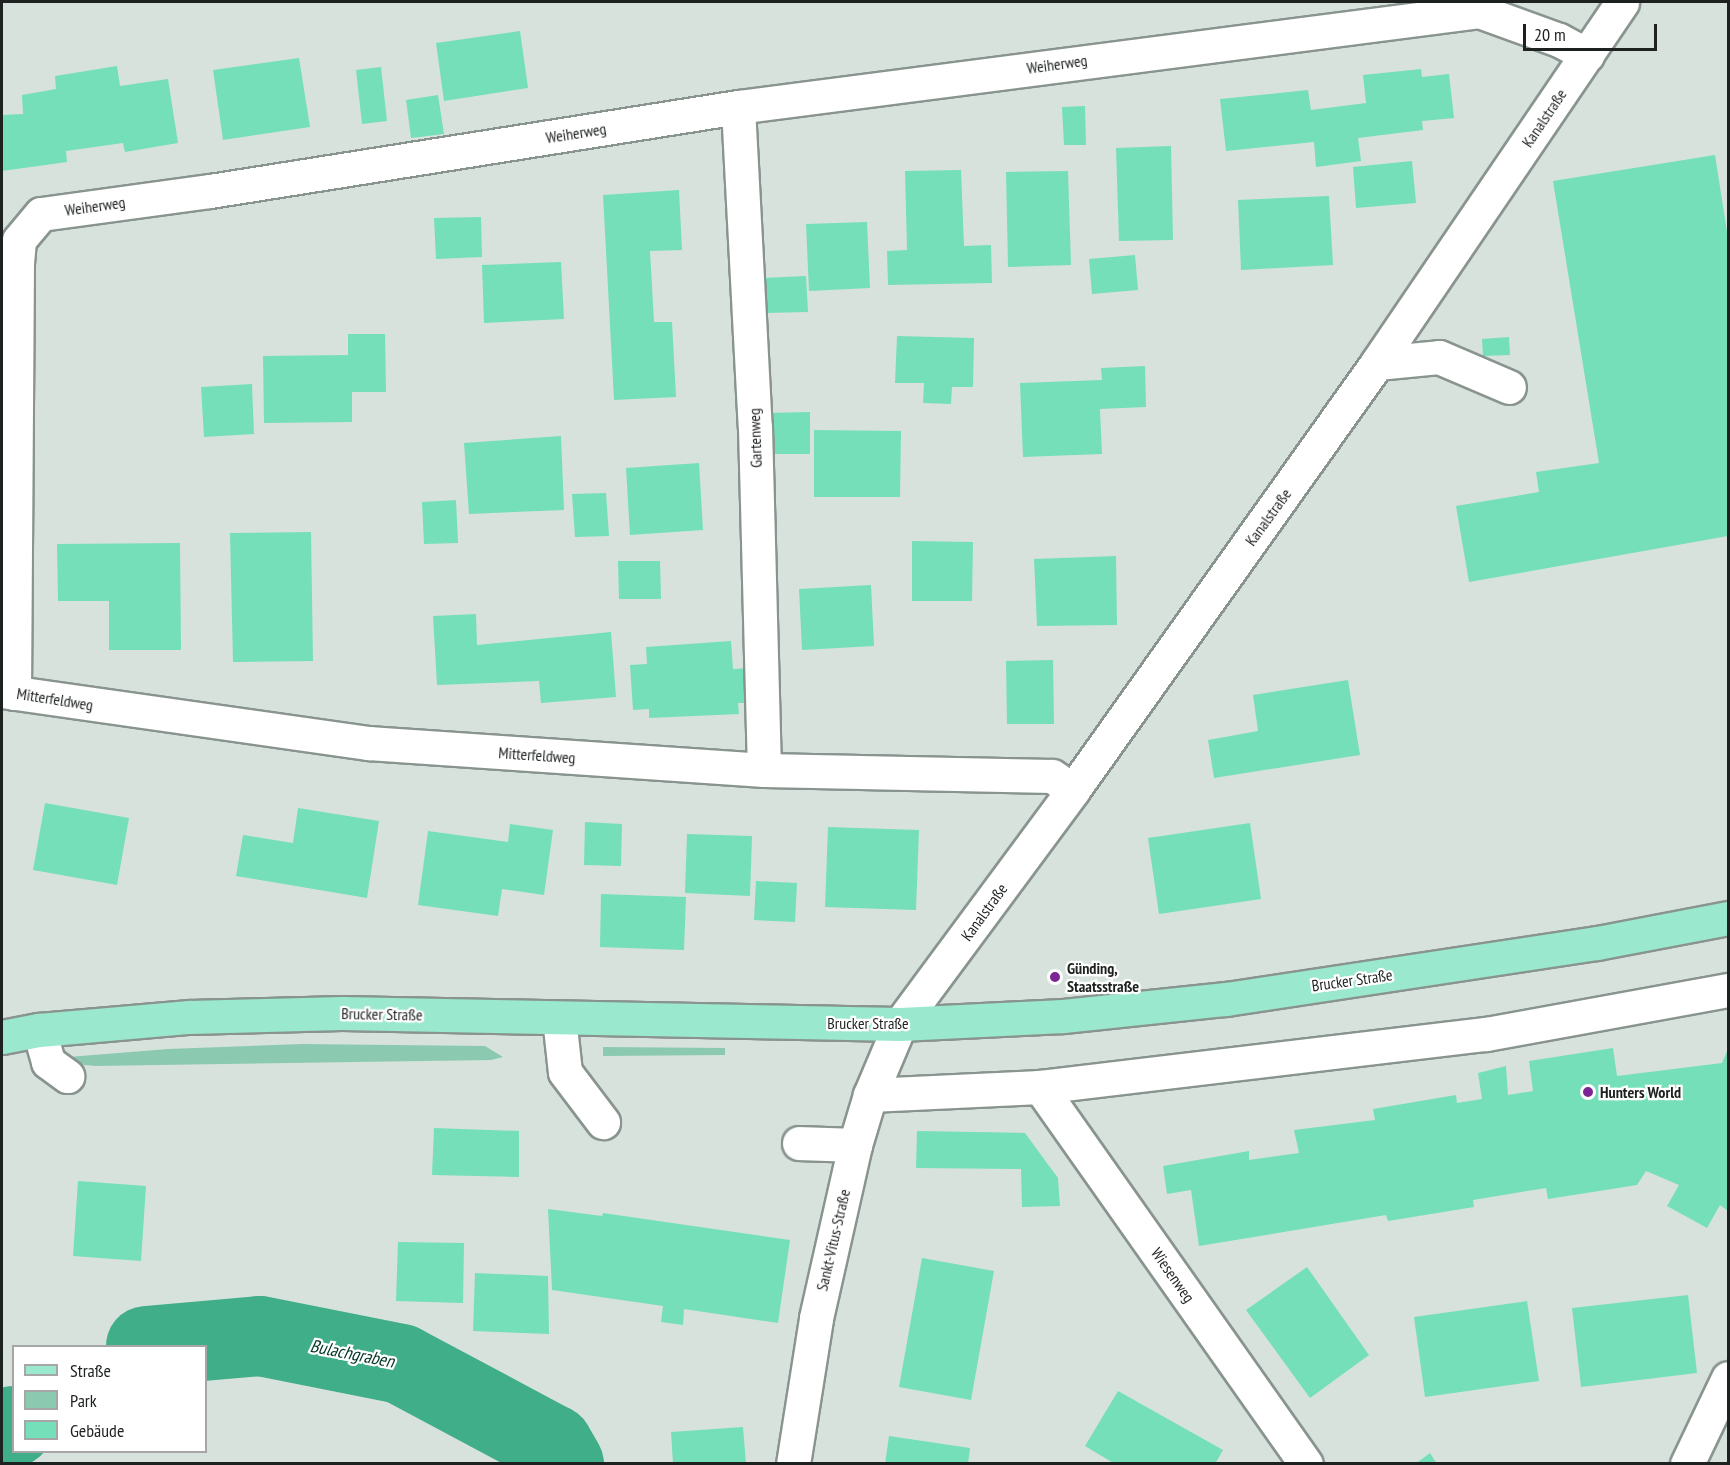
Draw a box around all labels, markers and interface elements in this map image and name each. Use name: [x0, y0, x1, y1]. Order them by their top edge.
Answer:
scale bar: [1526, 12, 1660, 50]
text: 20 m: [1534, 23, 1566, 46]
street label: Weiherweg: [1025, 50, 1089, 78]
street label: Kanalstraße: [1518, 85, 1570, 151]
street label: Weiherweg: [544, 119, 608, 147]
street label: Weiherweg: [63, 192, 127, 220]
street label: Gartenweg: [744, 408, 766, 468]
street label: Kanalstraße: [1241, 485, 1295, 549]
street label: Mitterfeldweg: [15, 683, 95, 715]
street label: Mitterfeldweg: [498, 743, 576, 767]
street label: Kanalstraße: [957, 880, 1011, 944]
place label: Günding, Staatsstraße: [1067, 958, 1139, 996]
street label: Brucker Straße: [1310, 965, 1394, 995]
marker: Günding, Staatsstraße: [1048, 970, 1062, 984]
street label: Brucker Straße: [341, 1004, 423, 1024]
street label: Brucker Straße: [827, 1013, 909, 1033]
place label: Hunters World: [1600, 1082, 1681, 1102]
marker: Hunters World: [1581, 1085, 1595, 1099]
street label: Sankt-Vitus-Straße: [812, 1187, 854, 1293]
street label: Wiesenweg: [1147, 1244, 1199, 1306]
water label: Bulachgraben: [308, 1335, 396, 1373]
legend: [12, 1345, 207, 1453]
text: Straße: [70, 1359, 111, 1382]
text: Park: [70, 1389, 97, 1412]
text: Gebäude: [70, 1419, 124, 1442]

